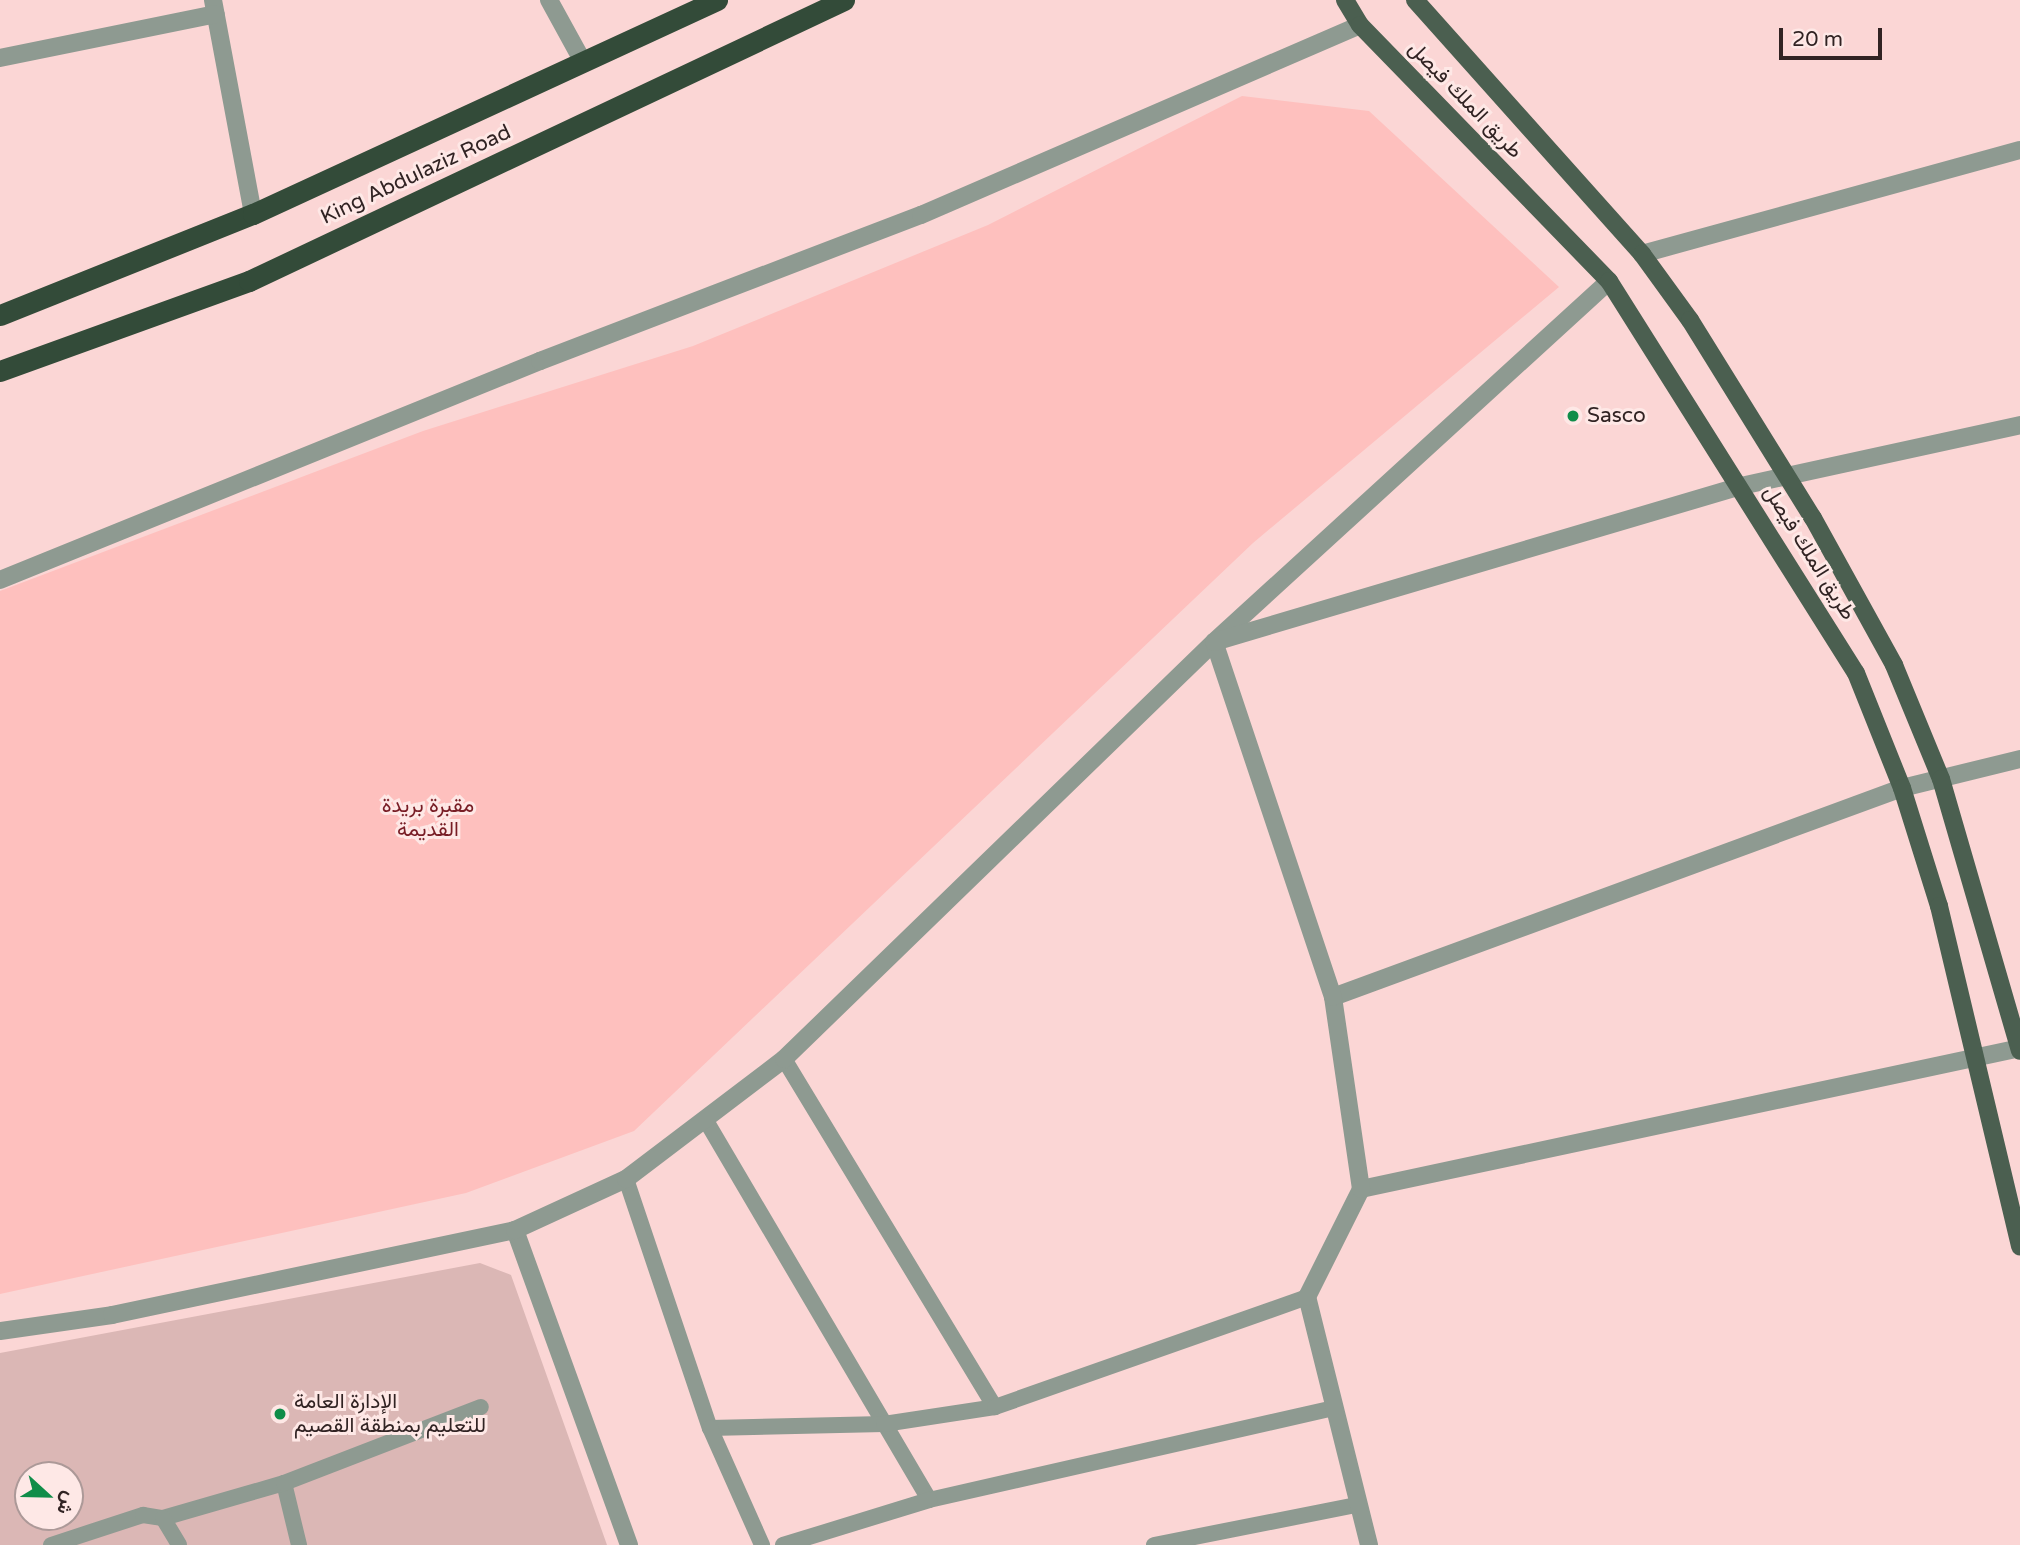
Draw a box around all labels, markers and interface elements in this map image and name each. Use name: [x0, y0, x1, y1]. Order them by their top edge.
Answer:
scale bar: [1782, 14, 1885, 58]
text: 20 m: [1792, 27, 1843, 52]
street label: طريق الملك فيصل: [1403, 36, 1527, 164]
street label: King Abdulaziz Road: [317, 120, 515, 230]
place label: Sasco: [1587, 403, 1646, 429]
marker: Sasco: [1565, 408, 1581, 424]
street label: طريق الملك فيصل: [1758, 481, 1860, 625]
park label: مقبرة بريدة القديمة: [382, 793, 474, 843]
place label: الإدارة العامة للتعليم بمنطقة القصيم: [294, 1389, 486, 1439]
marker: الإدارة العامة للتعليم بمنطقة القصيم: [272, 1406, 288, 1422]
north arrow: [14, 1461, 84, 1531]
text: ش: [52, 1488, 81, 1518]

